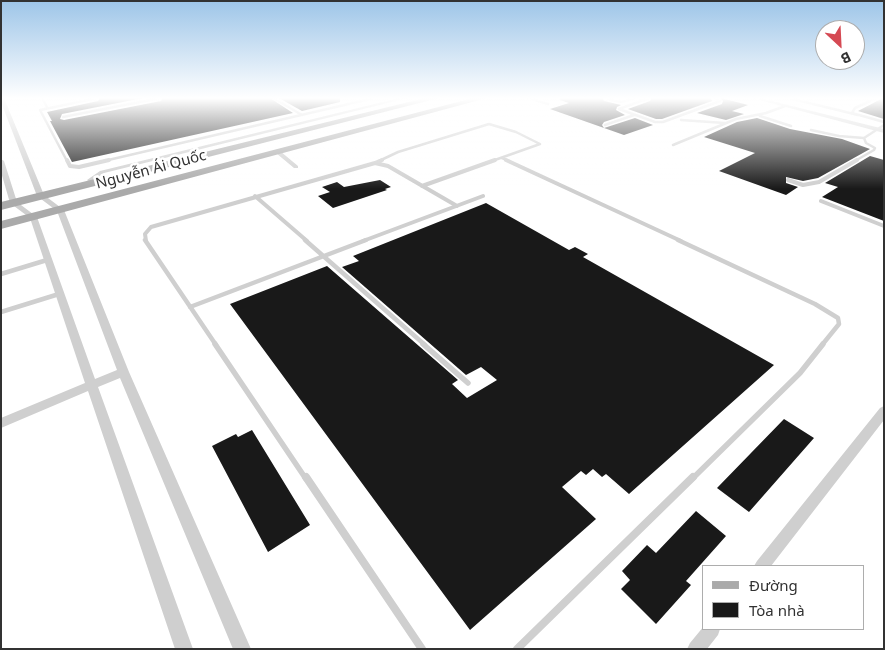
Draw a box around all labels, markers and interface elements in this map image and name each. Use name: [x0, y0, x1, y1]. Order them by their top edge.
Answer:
north arrow: [815, 20, 865, 70]
text: B: [838, 48, 854, 69]
street label: Nguyễn Ái Quốc: [94, 147, 208, 193]
legend: [702, 565, 865, 630]
text: Đường: [749, 575, 798, 595]
text: Tòa nhà: [749, 600, 805, 620]

